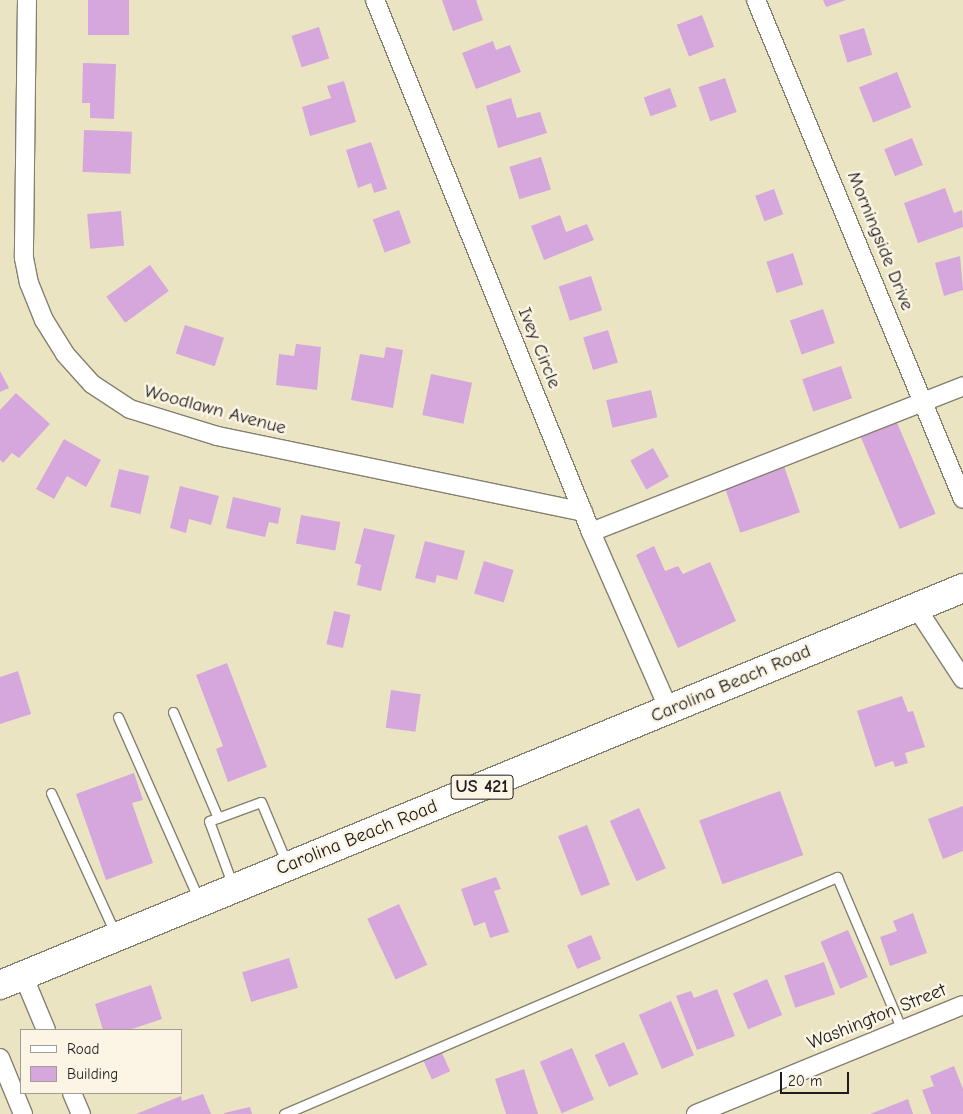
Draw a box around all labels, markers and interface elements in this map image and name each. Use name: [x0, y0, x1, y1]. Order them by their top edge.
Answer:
street label: Morningside Drive: [842, 168, 918, 314]
street label: Ivey Circle: [512, 304, 566, 392]
street label: Woodlawn Avenue: [142, 380, 288, 440]
street label: Carolina Beach Road: [648, 640, 814, 728]
road number: US 421: [450, 772, 514, 802]
street label: Carolina Beach Road: [273, 795, 441, 881]
street label: Washington Street: [804, 979, 950, 1055]
legend: [20, 1029, 182, 1094]
text: Road: [67, 1040, 99, 1058]
scale bar: [783, 1062, 852, 1094]
text: Building: [67, 1065, 118, 1083]
text: 20 m: [788, 1072, 822, 1090]

